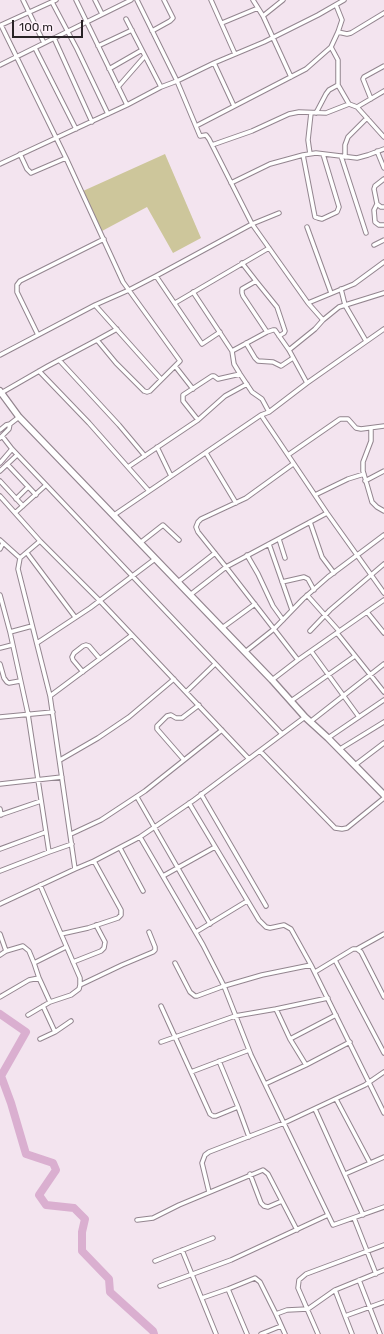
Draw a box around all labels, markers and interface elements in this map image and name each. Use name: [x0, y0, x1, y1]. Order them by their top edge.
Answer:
scale bar: [14, 12, 85, 38]
text: 100 m: [19, 20, 53, 34]

